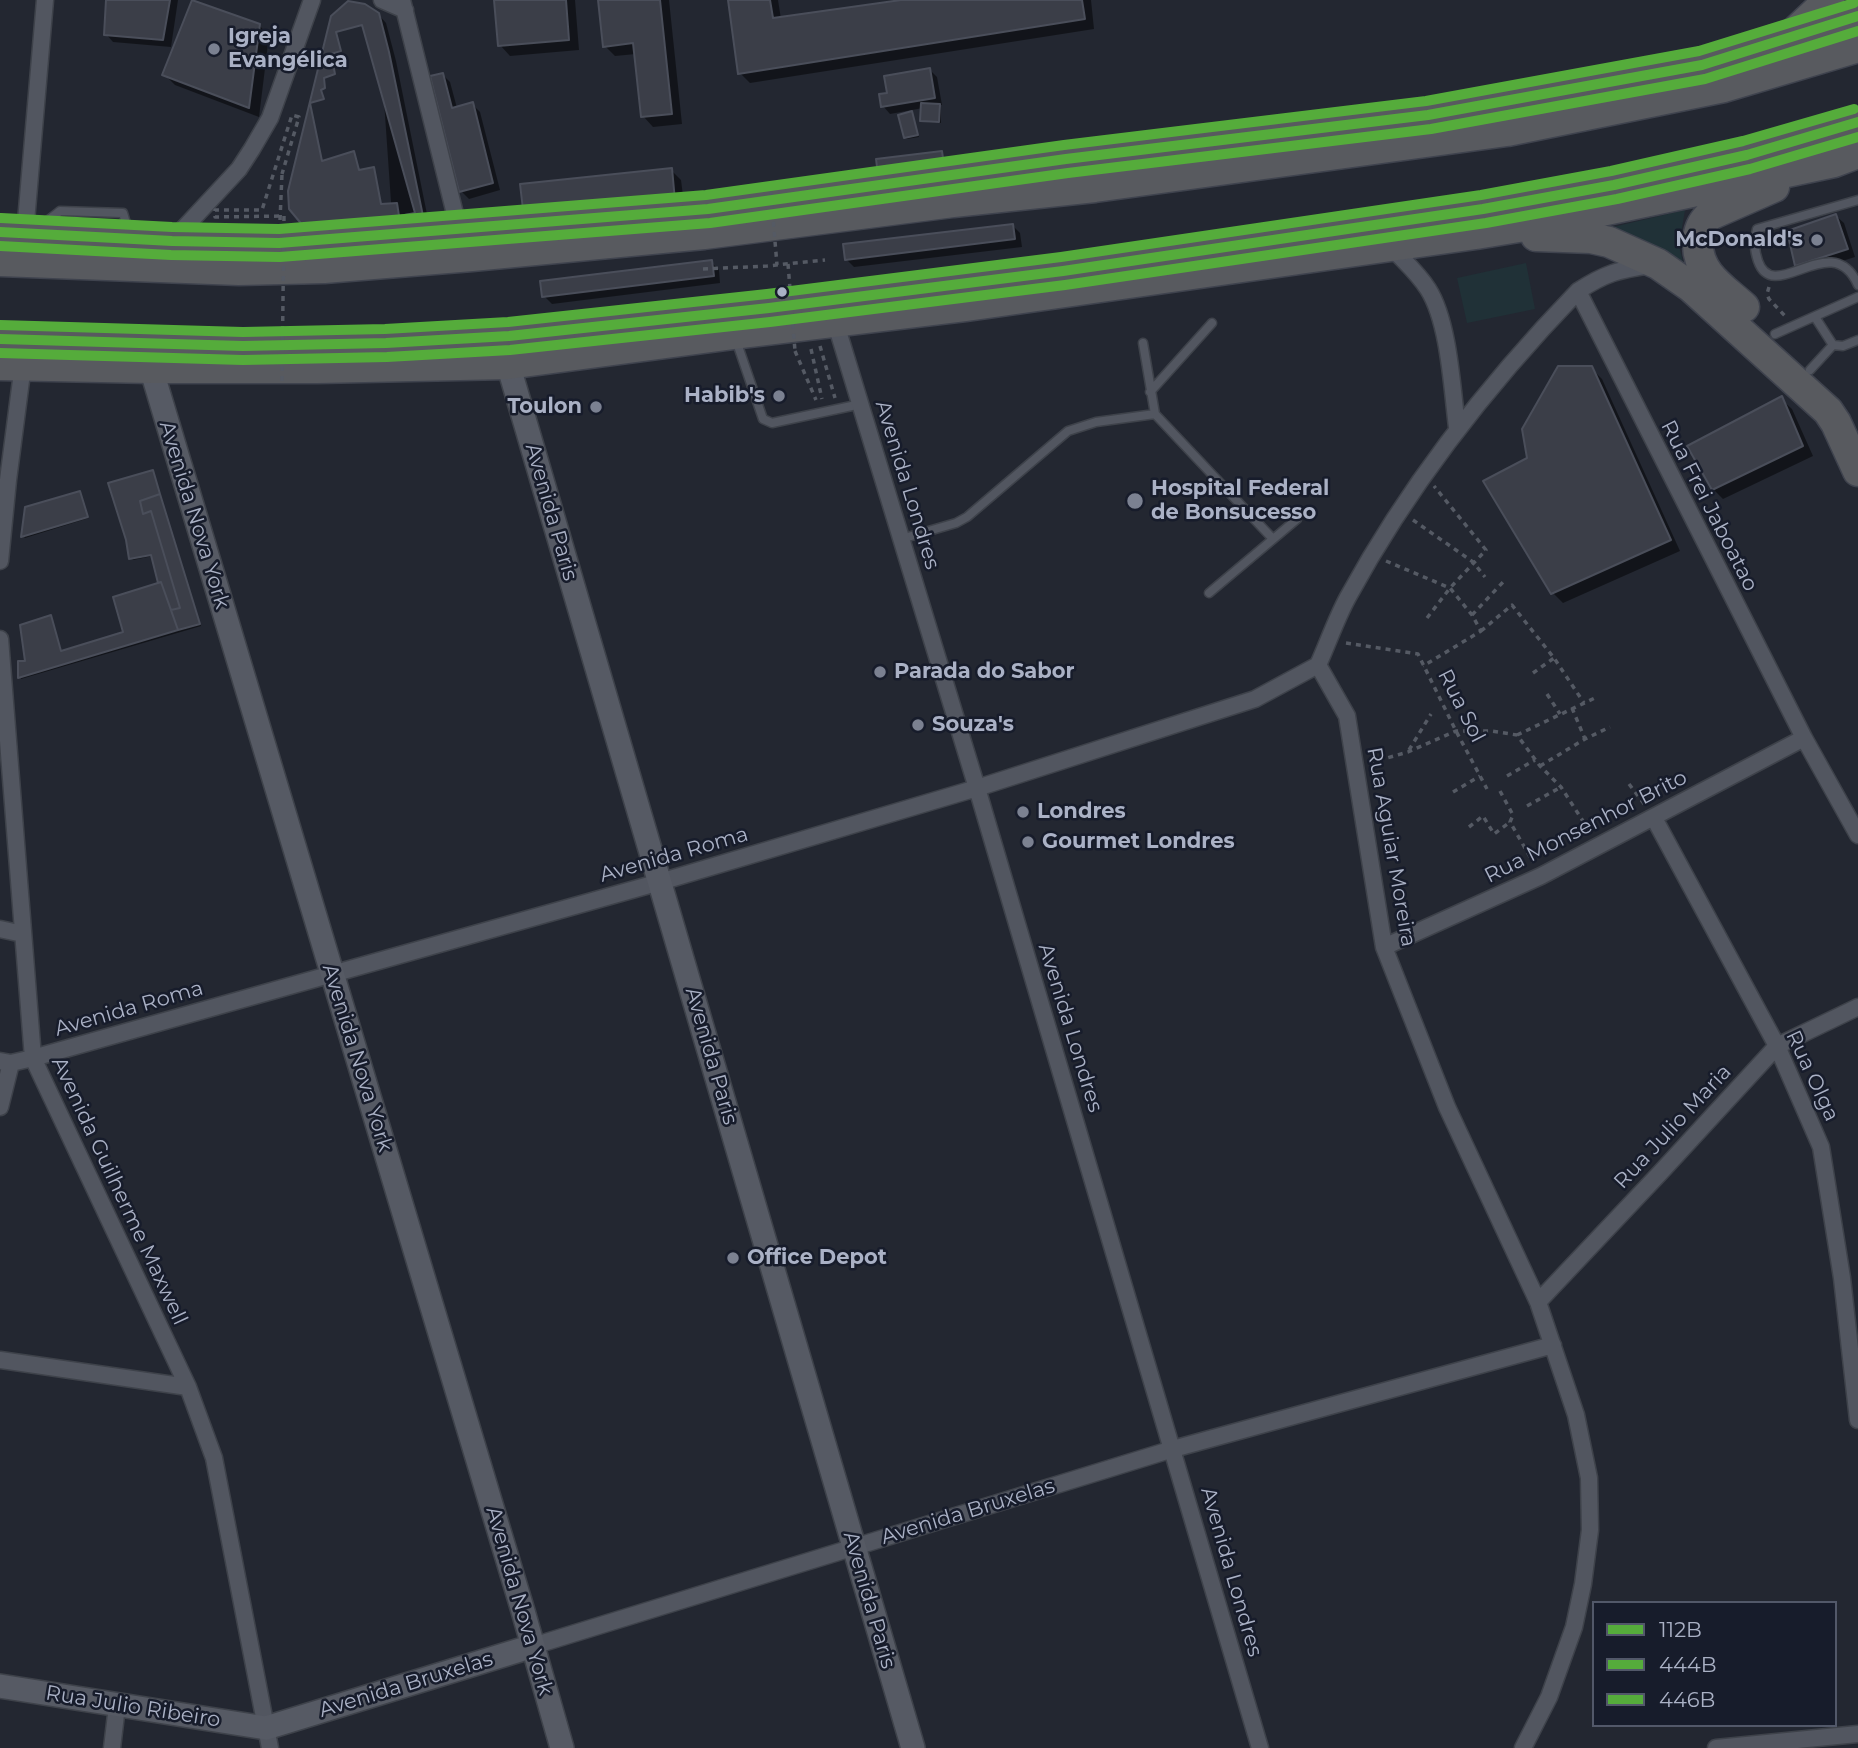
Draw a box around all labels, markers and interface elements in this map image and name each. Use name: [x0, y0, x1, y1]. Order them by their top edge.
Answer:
place label: Igreja Evangélica: [228, 24, 348, 74]
marker: Igreja Evangélica: [206, 41, 222, 57]
place label: McDonald's: [1675, 227, 1803, 253]
marker: McDonald's: [1809, 232, 1825, 248]
unlabelled marker: [775, 285, 789, 299]
place label: Habib's: [684, 383, 765, 409]
marker: Habib's: [771, 388, 787, 404]
place label: Toulon: [507, 394, 582, 420]
street label: Avenida Londres: [869, 398, 945, 572]
marker: Toulon: [588, 399, 604, 415]
street label: Rua Frei Jaboatao: [1655, 416, 1763, 596]
street label: Avenida Nova York: [153, 418, 235, 612]
street label: Avenida Paris: [519, 440, 583, 584]
place label: Hospital Federal de Bonsucesso: [1151, 476, 1329, 526]
marker: Hospital Federal de Bonsucesso: [1125, 491, 1145, 511]
place label: Parada do Sabor: [894, 659, 1075, 685]
marker: Parada do Sabor: [872, 664, 888, 680]
street label: Rua Sol: [1432, 665, 1490, 747]
place label: Souza's: [932, 712, 1014, 738]
marker: Souza's: [910, 717, 926, 733]
street label: Rua Aguiar Moreira: [1361, 745, 1421, 949]
street label: Rua Monsenhor Brito: [1481, 765, 1691, 889]
place label: Londres: [1037, 799, 1126, 825]
marker: Londres: [1015, 804, 1031, 820]
street label: Avenida Roma: [597, 822, 751, 888]
place label: Gourmet Londres: [1042, 829, 1235, 855]
marker: Gourmet Londres: [1020, 834, 1036, 850]
street label: Avenida Londres: [1032, 941, 1108, 1115]
street label: Avenida Nova York: [316, 961, 398, 1155]
street label: Avenida Roma: [52, 976, 206, 1042]
street label: Avenida Paris: [679, 984, 743, 1128]
street label: Rua Olga: [1780, 1027, 1844, 1125]
street label: Avenida Guilherme Maxwell: [46, 1053, 192, 1329]
street label: Rua Julio Maria: [1609, 1060, 1737, 1194]
place label: Office Depot: [747, 1245, 887, 1271]
marker: Office Depot: [725, 1250, 741, 1266]
street label: Avenida Bruxelas: [878, 1474, 1058, 1550]
street label: Avenida Londres: [1195, 1484, 1267, 1660]
street label: Avenida Nova York: [480, 1504, 558, 1698]
street label: Avenida Paris: [837, 1528, 901, 1672]
legend: [1592, 1601, 1837, 1727]
text: 112B: [1659, 1617, 1702, 1642]
street label: Avenida Bruxelas: [316, 1647, 496, 1723]
text: 444B: [1659, 1652, 1716, 1677]
street label: Rua Julio Ribeiro: [44, 1681, 222, 1733]
text: 446B: [1659, 1687, 1715, 1712]

